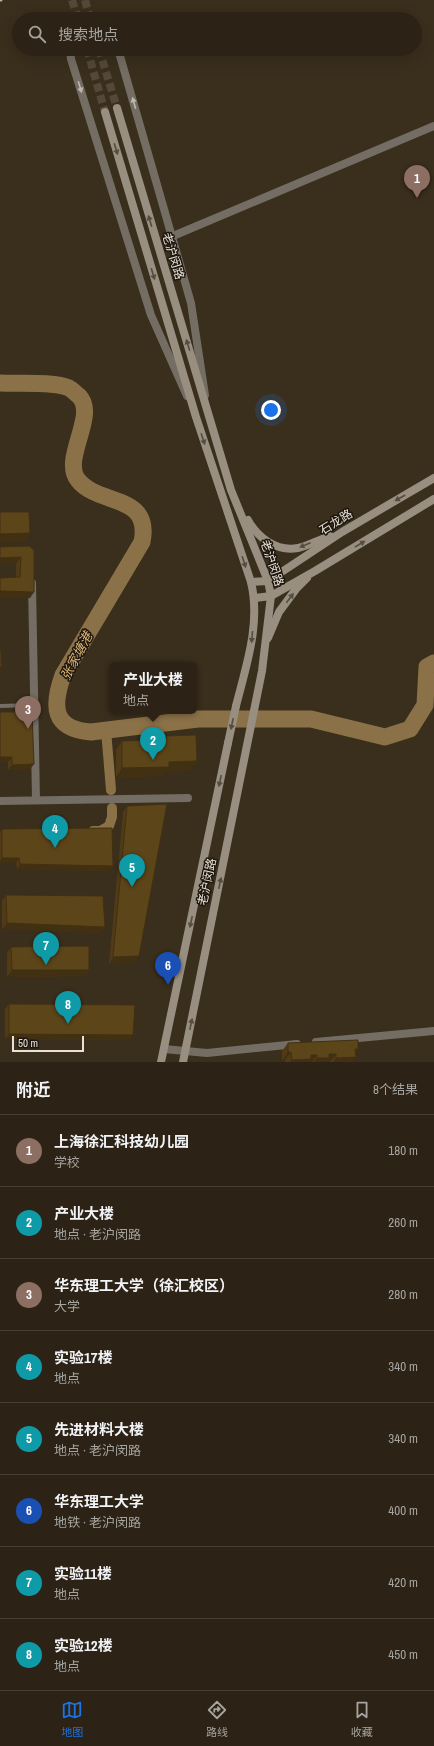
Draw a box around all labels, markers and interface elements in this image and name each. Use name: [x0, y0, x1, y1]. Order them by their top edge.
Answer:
search box: [12, 12, 422, 56]
icon: search: [26, 23, 48, 45]
text: 搜索地点: [58, 24, 118, 45]
one-way arrow: [77, 81, 83, 93]
one-way arrow: [131, 97, 137, 109]
one-way arrow: [113, 144, 119, 156]
pin: 1: [404, 165, 430, 198]
one-way arrow: [147, 215, 153, 227]
street label: 老沪闵路: [158, 231, 188, 281]
one-way arrow: [150, 268, 156, 280]
one-way arrow: [185, 339, 191, 351]
your location: [261, 400, 281, 420]
one-way arrow: [200, 433, 206, 445]
one-way arrow: [394, 494, 406, 501]
street label: 石龙路: [316, 506, 356, 538]
street label: 老沪闵路: [257, 538, 287, 588]
one-way arrow: [354, 540, 366, 547]
one-way arrow: [299, 543, 311, 549]
one-way arrow: [242, 556, 248, 568]
one-way arrow: [286, 592, 294, 603]
water label: 张家塘港: [57, 628, 97, 683]
one-way arrow: [249, 631, 256, 643]
popup: [109, 662, 197, 714]
text: 产业大楼: [123, 669, 183, 690]
text: 地点: [123, 692, 149, 709]
pin: 3: [15, 696, 41, 729]
one-way arrow: [228, 718, 234, 730]
pin: 2: [140, 727, 166, 760]
one-way arrow: [216, 775, 222, 787]
pin: 4: [42, 815, 68, 848]
pin: 5: [119, 854, 145, 887]
street label: 老沪闵路: [194, 857, 220, 907]
one-way arrow: [217, 877, 223, 889]
one-way arrow: [187, 916, 193, 928]
pin: 7: [33, 932, 59, 965]
pin: 6: [155, 952, 181, 985]
pin: 8: [55, 991, 81, 1024]
one-way arrow: [188, 1018, 194, 1030]
scale bar: [12, 1034, 84, 1053]
text: 50 m: [18, 1036, 38, 1050]
text: 附近: [16, 1078, 50, 1101]
text: 8个结果: [373, 1081, 418, 1098]
text: 上海徐汇科技幼儿园: [54, 1131, 189, 1152]
text: 1: [26, 1142, 32, 1159]
text: 180 m: [388, 1142, 418, 1159]
text: 学校: [54, 1154, 80, 1171]
text: 产业大楼: [54, 1203, 114, 1224]
text: 2: [26, 1214, 32, 1231]
text: 260 m: [388, 1214, 418, 1231]
text: 地点 · 老沪闵路: [54, 1226, 141, 1243]
text: 华东理工大学（徐汇校区）: [54, 1275, 234, 1296]
text: 3: [26, 1286, 32, 1303]
text: 280 m: [388, 1286, 418, 1303]
text: 大学: [54, 1298, 80, 1315]
text: 实验17楼: [54, 1347, 113, 1368]
text: 4: [26, 1358, 32, 1375]
text: 340 m: [388, 1358, 418, 1375]
text: 地点: [54, 1370, 80, 1387]
text: 先进材料大楼: [54, 1419, 144, 1440]
text: 5: [26, 1430, 32, 1447]
text: 340 m: [388, 1430, 418, 1447]
text: 地点 · 老沪闵路: [54, 1442, 141, 1459]
text: 华东理工大学: [54, 1491, 144, 1512]
text: 6: [26, 1502, 32, 1519]
text: 400 m: [388, 1502, 418, 1519]
text: 地铁 · 老沪闵路: [54, 1514, 141, 1531]
text: 实验11楼: [54, 1563, 112, 1584]
text: 7: [26, 1574, 32, 1591]
text: 420 m: [388, 1574, 418, 1591]
text: 地点: [54, 1586, 80, 1603]
text: 实验12楼: [54, 1635, 113, 1656]
text: 8: [26, 1646, 32, 1663]
text: 450 m: [388, 1646, 418, 1663]
text: 地点: [54, 1658, 80, 1675]
tab: 地图: [61, 1699, 83, 1739]
tab: 路线: [206, 1699, 228, 1739]
tab: 收藏: [351, 1699, 373, 1739]

